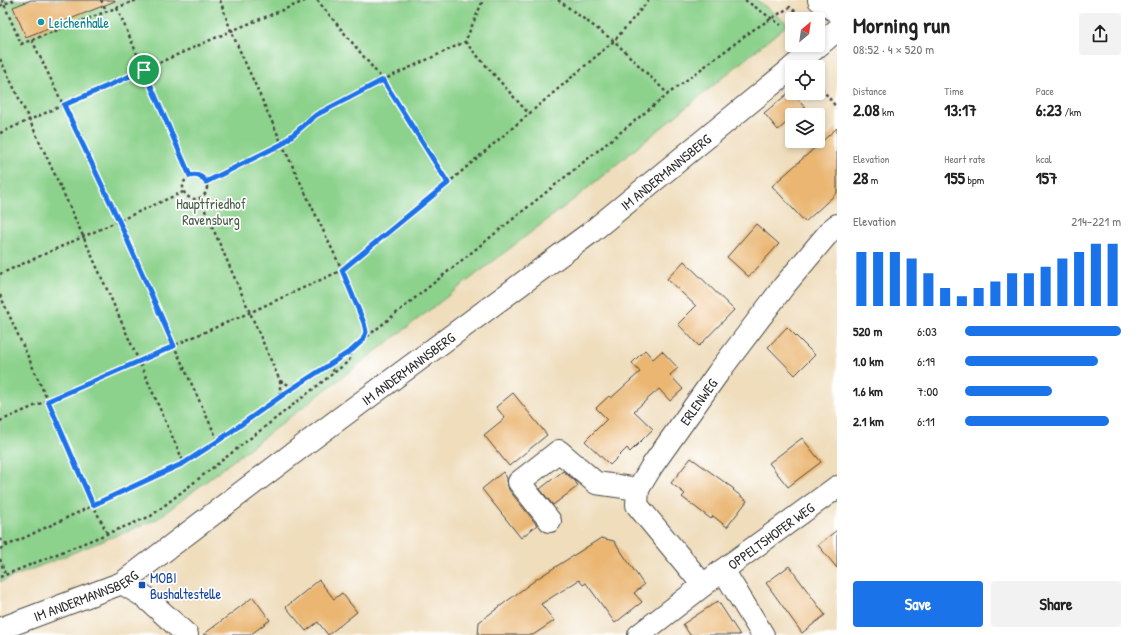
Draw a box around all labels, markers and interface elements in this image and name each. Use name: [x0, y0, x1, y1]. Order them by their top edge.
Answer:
text: Morning run: [853, 10, 950, 40]
north arrow: [785, 12, 825, 52]
map controls: [785, 12, 825, 148]
place label: Leichenhalle: [49, 13, 110, 32]
button: share: [1079, 13, 1121, 55]
marker: Leichenhalle: [36, 17, 46, 27]
text: 08:52 · 4 × 520 m: [853, 40, 934, 58]
pin: [127, 53, 161, 87]
icon: arrive: [133, 59, 155, 81]
button: locate: [785, 60, 825, 100]
text: Distance: [853, 84, 887, 98]
text: Time: [944, 84, 964, 98]
text: Pace: [1036, 84, 1054, 98]
text: 2.08: [853, 98, 880, 121]
text: 13:17: [944, 98, 977, 121]
text: 6:23: [1036, 98, 1062, 121]
text: km: [880, 105, 894, 119]
text: /km: [1062, 105, 1081, 119]
button: layers: [785, 108, 825, 148]
street label: IM ANDERMANNSBERG: [616, 129, 715, 214]
text: Elevation: [853, 152, 890, 166]
text: Heart rate: [944, 152, 985, 166]
text: kcal: [1036, 152, 1052, 166]
text: 28: [853, 166, 868, 189]
text: 155: [944, 166, 965, 189]
text: 157: [1036, 166, 1057, 189]
text: m: [868, 173, 878, 187]
text: bpm: [965, 173, 984, 187]
park label: Hauptfriedhof Ravensburg: [176, 194, 246, 230]
text: Elevation: [853, 212, 896, 230]
text: 214–221 m: [1071, 212, 1121, 230]
text: 520 m: [853, 322, 882, 340]
text: 6:03: [917, 322, 937, 340]
street label: IM ANDERMANNSBERG: [357, 327, 458, 409]
text: 1.0 km: [853, 352, 884, 370]
text: 6:19: [917, 352, 935, 370]
street label: ERLENWEG: [675, 374, 721, 428]
text: 1.6 km: [853, 382, 883, 400]
text: 7:00: [917, 382, 938, 400]
text: 2.1 km: [853, 412, 884, 430]
text: 6:11: [917, 412, 935, 430]
street label: OPPELTSHOFER WEG: [723, 497, 818, 573]
street label: IM ANDERMANNSBERG: [31, 565, 142, 625]
place label: MOBI Bushaltestelle: [150, 568, 221, 603]
marker: MOBI Bushaltestelle: [137, 580, 147, 590]
button: Save: [853, 581, 983, 627]
button: Share: [991, 581, 1121, 627]

